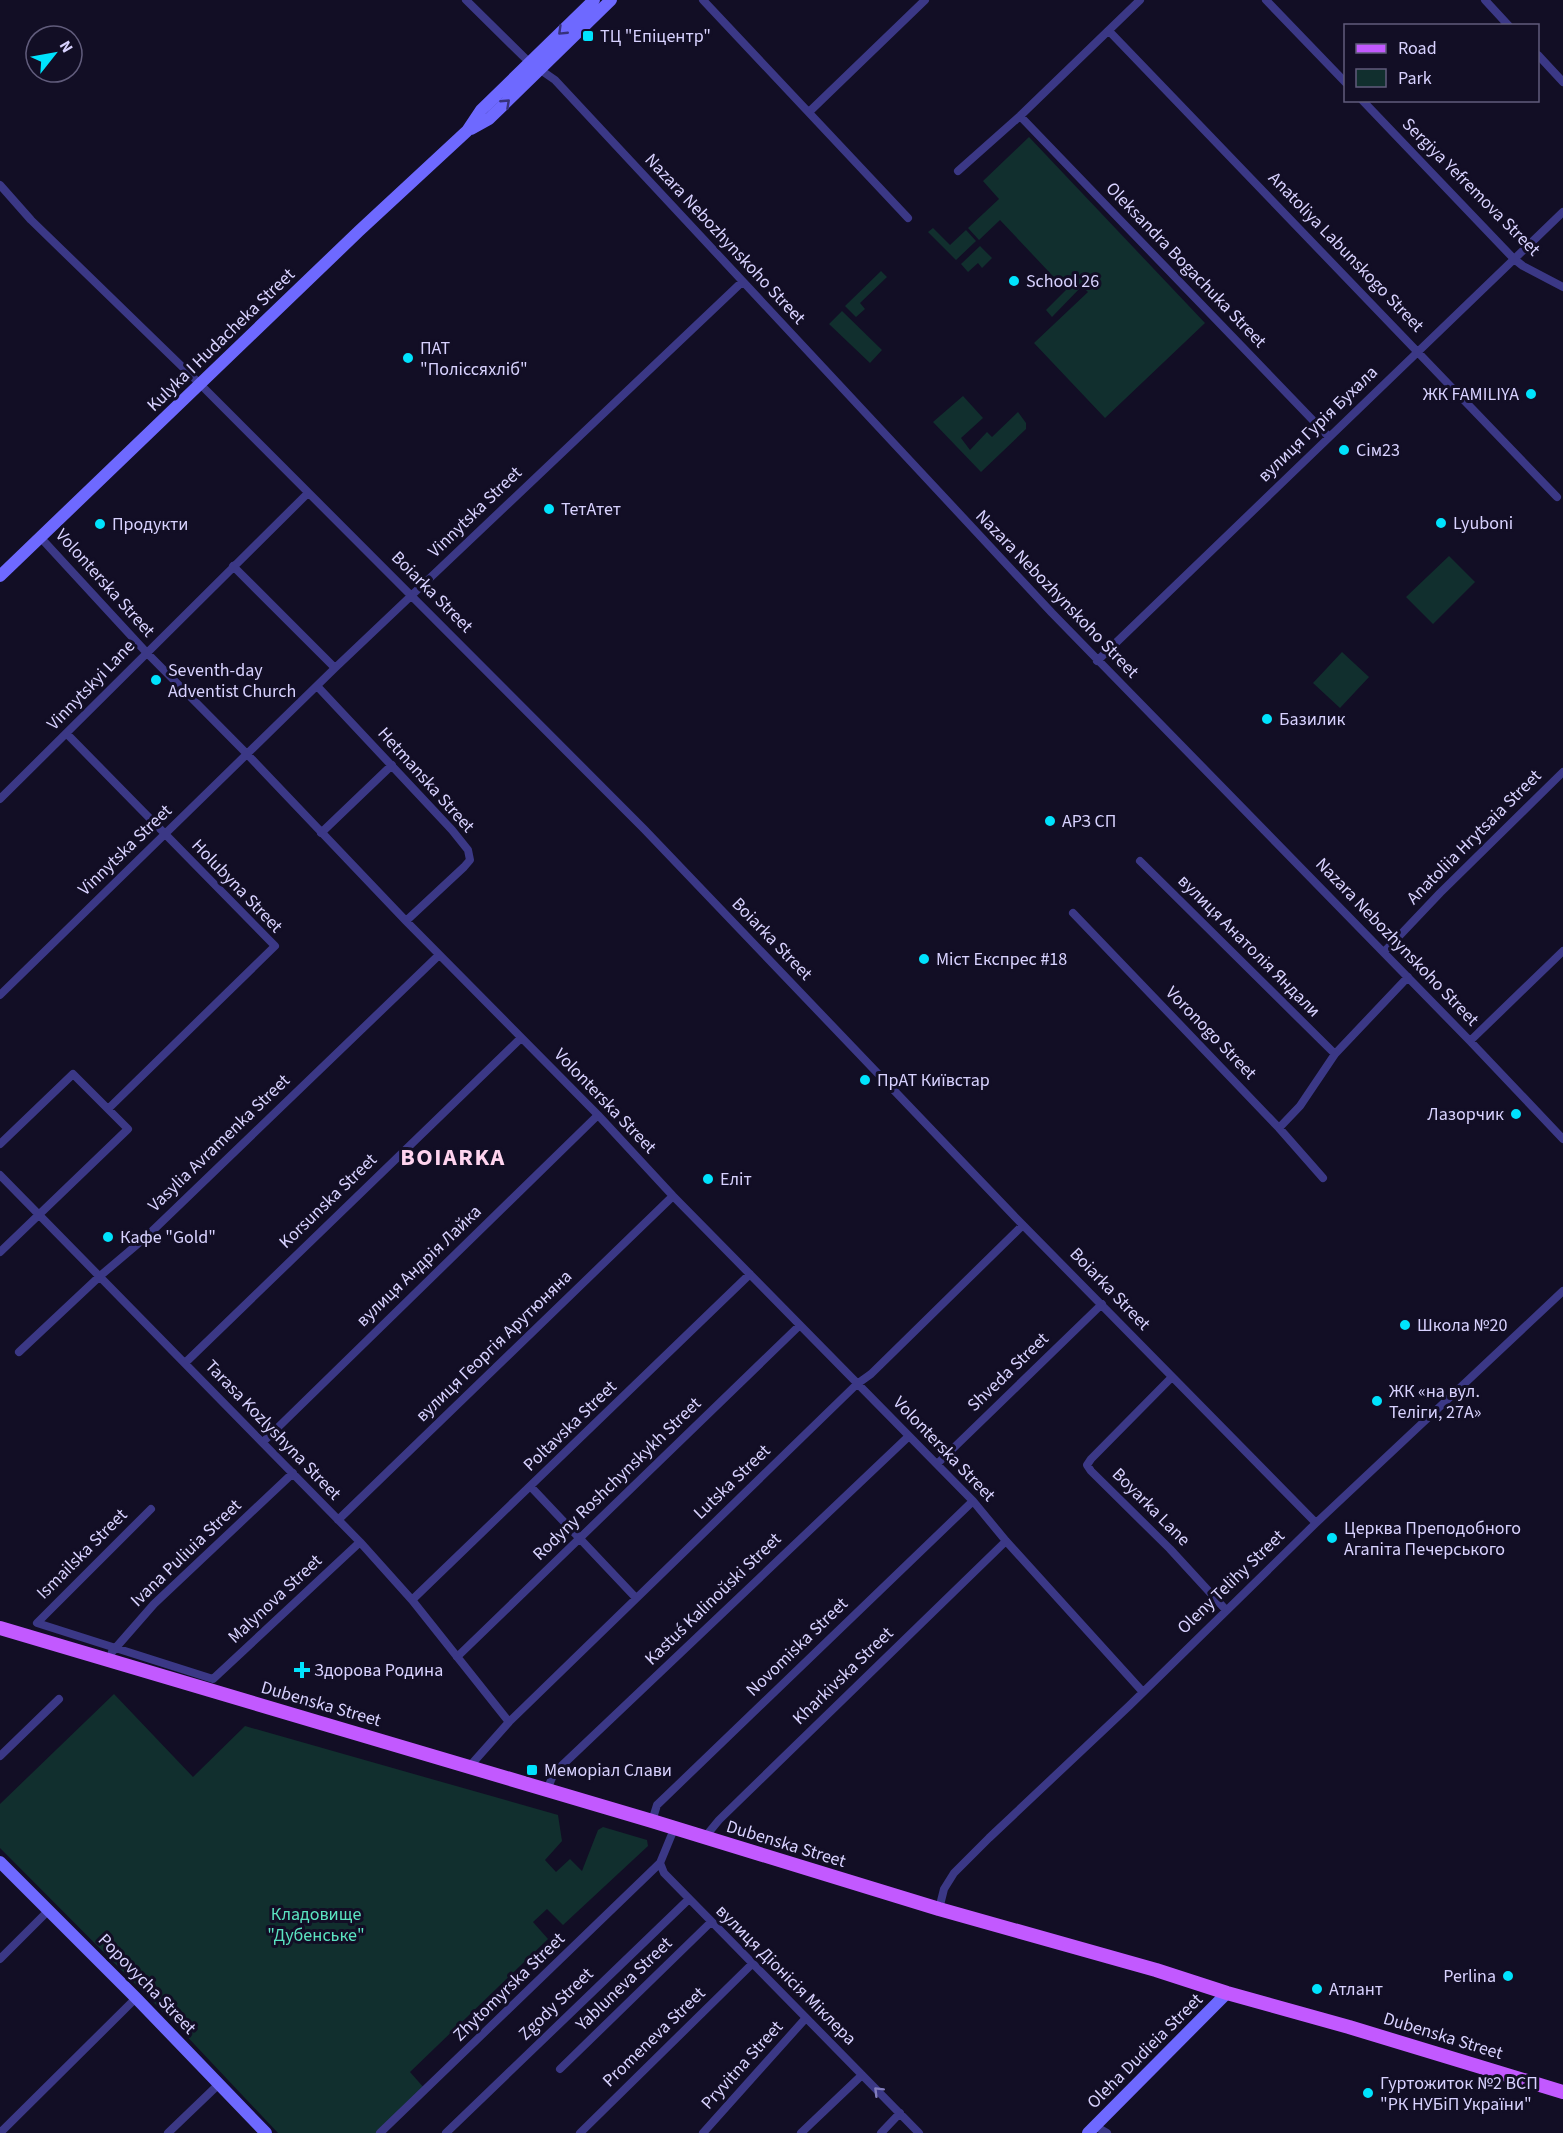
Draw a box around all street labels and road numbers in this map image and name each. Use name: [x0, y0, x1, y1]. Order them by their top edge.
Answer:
street label: Sergiya Yefremova Street: [1396, 112, 1546, 262]
street label: Nazara Nebozhynskoho Street: [639, 148, 811, 330]
street label: Anatoliya Labunskogo Street: [1263, 166, 1429, 338]
street label: Oleksandra Bogachuka Street: [1100, 177, 1272, 353]
street label: Kulyka I Hudacheka Street: [142, 263, 300, 417]
street label: вулиця Гурія Бухала: [1253, 360, 1383, 488]
street label: Vinnytska Street: [423, 461, 527, 563]
street label: Nazara Nebozhynskoho Street: [970, 504, 1144, 684]
street label: Volonterska Street: [50, 523, 160, 643]
street label: Boiarka Street: [385, 545, 479, 639]
street label: Vinnytskyi Lane: [41, 634, 141, 736]
street label: Hetmanska Street: [372, 722, 480, 838]
street label: Anatoliia Hrytsaia Street: [1401, 764, 1547, 910]
street label: Vinnytska Street: [73, 799, 177, 901]
street label: Holubyna Street: [186, 834, 288, 938]
street label: Nazara Nebozhynskoho Street: [1310, 852, 1484, 1032]
street label: вулиця Анатолія Яндали: [1172, 869, 1326, 1023]
street label: Boiarka Street: [726, 892, 818, 986]
street label: Voronogo Street: [1160, 981, 1262, 1085]
street label: Volonterska Street: [548, 1043, 662, 1159]
street label: Vasylia Avramenka Street: [142, 1068, 296, 1218]
street label: Korsunska Street: [273, 1148, 383, 1254]
street label: вулиця Андрія Лайка: [351, 1200, 487, 1332]
street label: Boiarka Street: [1064, 1242, 1156, 1336]
street label: вулиця Георгія Арутюняна: [410, 1265, 578, 1427]
street label: Shveda Street: [962, 1327, 1054, 1417]
street label: Tarasa Kozlyshyna Street: [199, 1354, 347, 1506]
street label: Poltavska Street: [518, 1375, 622, 1477]
street label: Volonterska Street: [887, 1391, 1001, 1507]
street label: Rodyny Roshchynskykh Street: [527, 1392, 707, 1566]
street label: Lutska Street: [688, 1439, 776, 1525]
street label: Boyarka Lane: [1106, 1462, 1196, 1552]
street label: Ivana Puliuia Street: [125, 1494, 247, 1612]
street label: Ismailska Street: [31, 1503, 133, 1605]
street label: Oleny Telihy Street: [1172, 1524, 1290, 1640]
street label: Kastuś Kalinoŭski Street: [639, 1527, 787, 1671]
street label: Malynova Street: [222, 1549, 328, 1649]
street label: Novomiska Street: [741, 1592, 853, 1702]
street label: Kharkivska Street: [787, 1621, 899, 1731]
street label: Dubenska Street: [258, 1675, 384, 1733]
street label: Dubenska Street: [723, 1814, 849, 1874]
street label: вулиця Діонісія Міклера: [710, 1899, 862, 2051]
street label: Zhytomyrska Street: [447, 1927, 571, 2047]
street label: Popovycha Street: [92, 1928, 202, 2040]
street label: Yabluneva Street: [569, 1931, 678, 2037]
street label: Zgody Street: [513, 1962, 599, 2046]
street label: Promeneva Street: [597, 1981, 711, 2093]
street label: Oleha Dudieia Street: [1082, 1988, 1208, 2114]
street label: Dubenska Street: [1380, 2006, 1506, 2066]
street label: Pryvitna Street: [695, 2015, 789, 2115]

